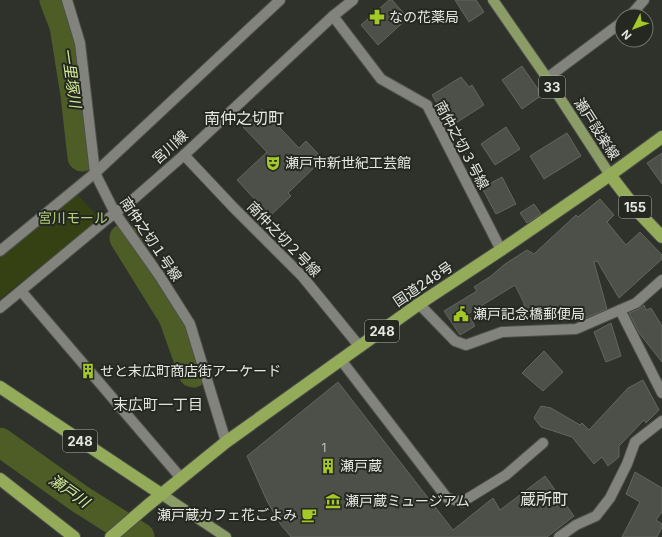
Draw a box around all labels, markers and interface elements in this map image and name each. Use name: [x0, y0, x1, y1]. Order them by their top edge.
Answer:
pharmacy icon: なの花薬局: [368, 8, 386, 26]
place label: なの花薬局: [389, 8, 459, 25]
north arrow: [614, 8, 654, 48]
text: N: [619, 27, 635, 42]
water label: 一里塚川: [58, 47, 85, 111]
road number: 33: [539, 76, 565, 98]
street label: 瀬戸設楽線: [571, 95, 624, 163]
street label: 南仲之切３号線: [432, 98, 493, 192]
district label: 南仲之切町: [204, 108, 284, 128]
street label: 宮川線: [148, 126, 191, 167]
theatre icon: 瀬戸市新世紀工芸館: [264, 154, 282, 172]
place label: 瀬戸市新世紀工芸館: [285, 154, 411, 171]
street label: 南仲之切１号線: [117, 193, 186, 284]
road number: 155: [619, 196, 651, 218]
street label: 南仲之切２号線: [244, 198, 325, 280]
park label: 宮川モール: [38, 209, 108, 226]
street label: 国道248号: [390, 258, 456, 310]
public building icon: 瀬戸記念橋郵便局: [452, 305, 470, 323]
place label: 瀬戸記念橋郵便局: [473, 305, 585, 322]
road number: 248: [365, 320, 399, 342]
building icon: せと末広町商店街アーケード: [79, 362, 97, 380]
place label: せと末広町商店街アーケード: [100, 362, 281, 379]
district label: 末広町一丁目: [113, 395, 203, 414]
road number: 248: [63, 430, 97, 452]
house number: 1: [322, 440, 326, 455]
building icon: 瀬戸蔵: [319, 457, 337, 475]
place label: 瀬戸蔵: [340, 457, 382, 474]
water label: 瀬戸川: [45, 470, 95, 512]
district label: 蔵所町: [520, 489, 568, 509]
museum icon: 瀬戸蔵ミュージアム: [324, 492, 342, 510]
place label: 瀬戸蔵ミュージアム: [345, 492, 470, 509]
place label: 瀬戸蔵カフェ花ごよみ: [157, 506, 297, 523]
cafe icon: 瀬戸蔵カフェ花ごよみ: [300, 506, 318, 524]

